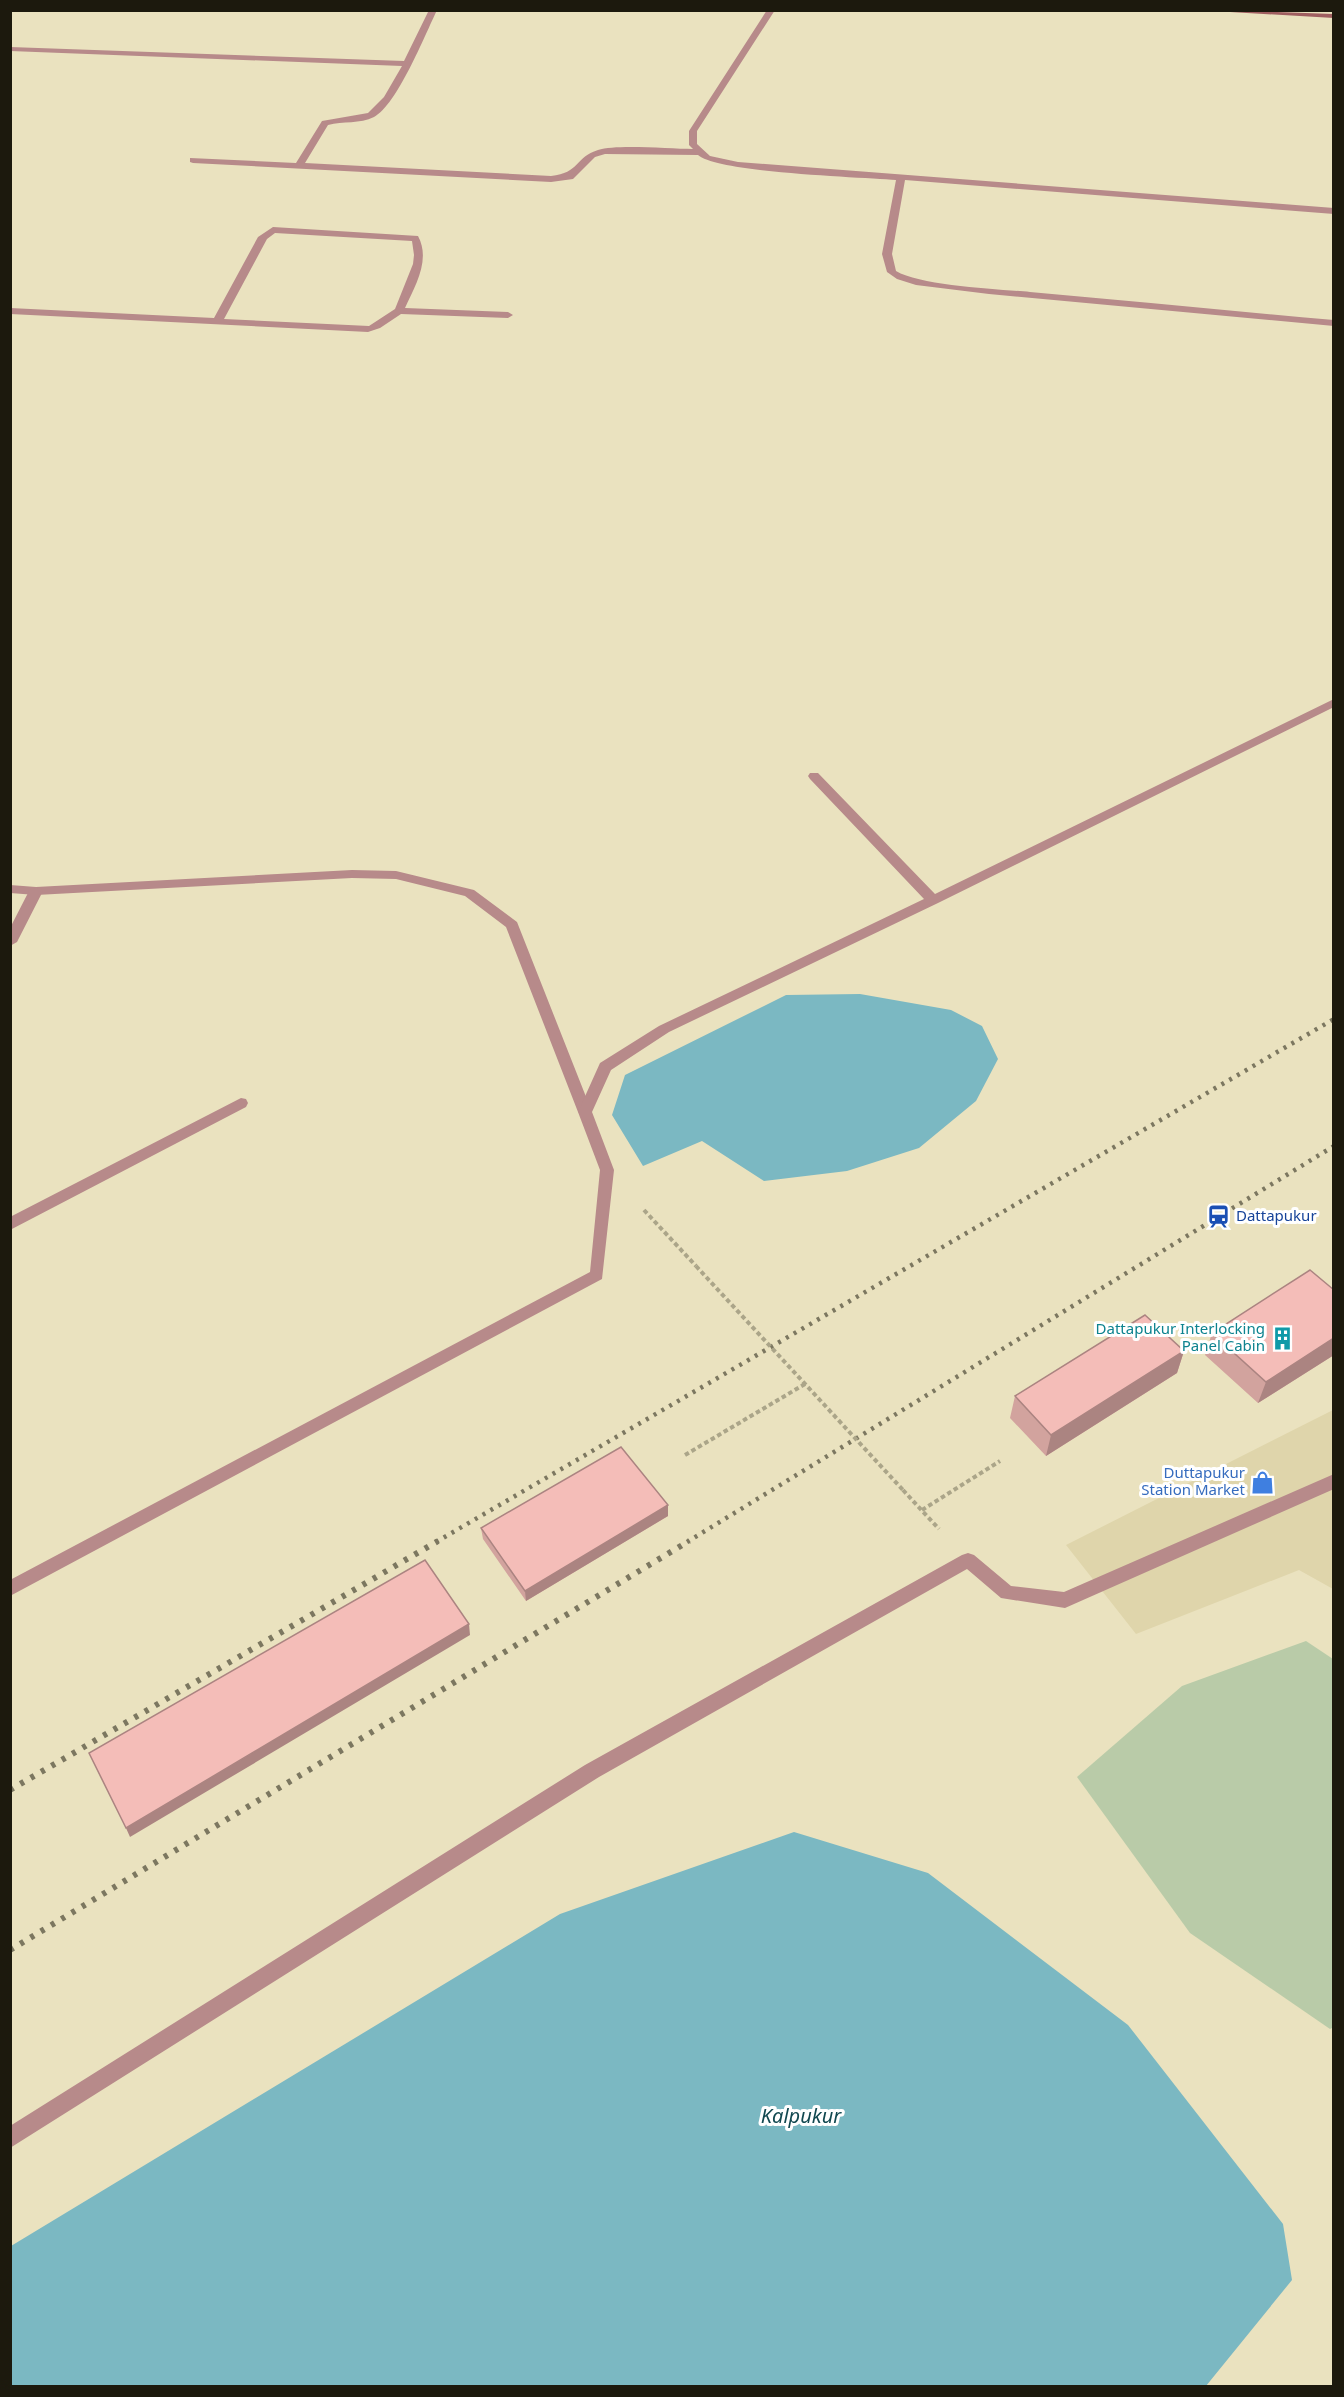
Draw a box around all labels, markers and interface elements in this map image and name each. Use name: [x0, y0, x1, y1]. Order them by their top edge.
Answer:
station icon: Dattapukur: [1205, 1203, 1231, 1229]
place label: Dattapukur: [1236, 1205, 1317, 1225]
place label: Dattapukur Interlocking Panel Cabin: [1096, 1318, 1265, 1355]
building icon: Dattapukur Interlocking Panel Cabin: [1270, 1325, 1296, 1351]
place label: Duttapukur Station Market: [1141, 1462, 1246, 1499]
shop icon: Duttapukur Station Market: [1250, 1469, 1276, 1495]
water label: Kalpukur: [761, 2102, 842, 2129]

